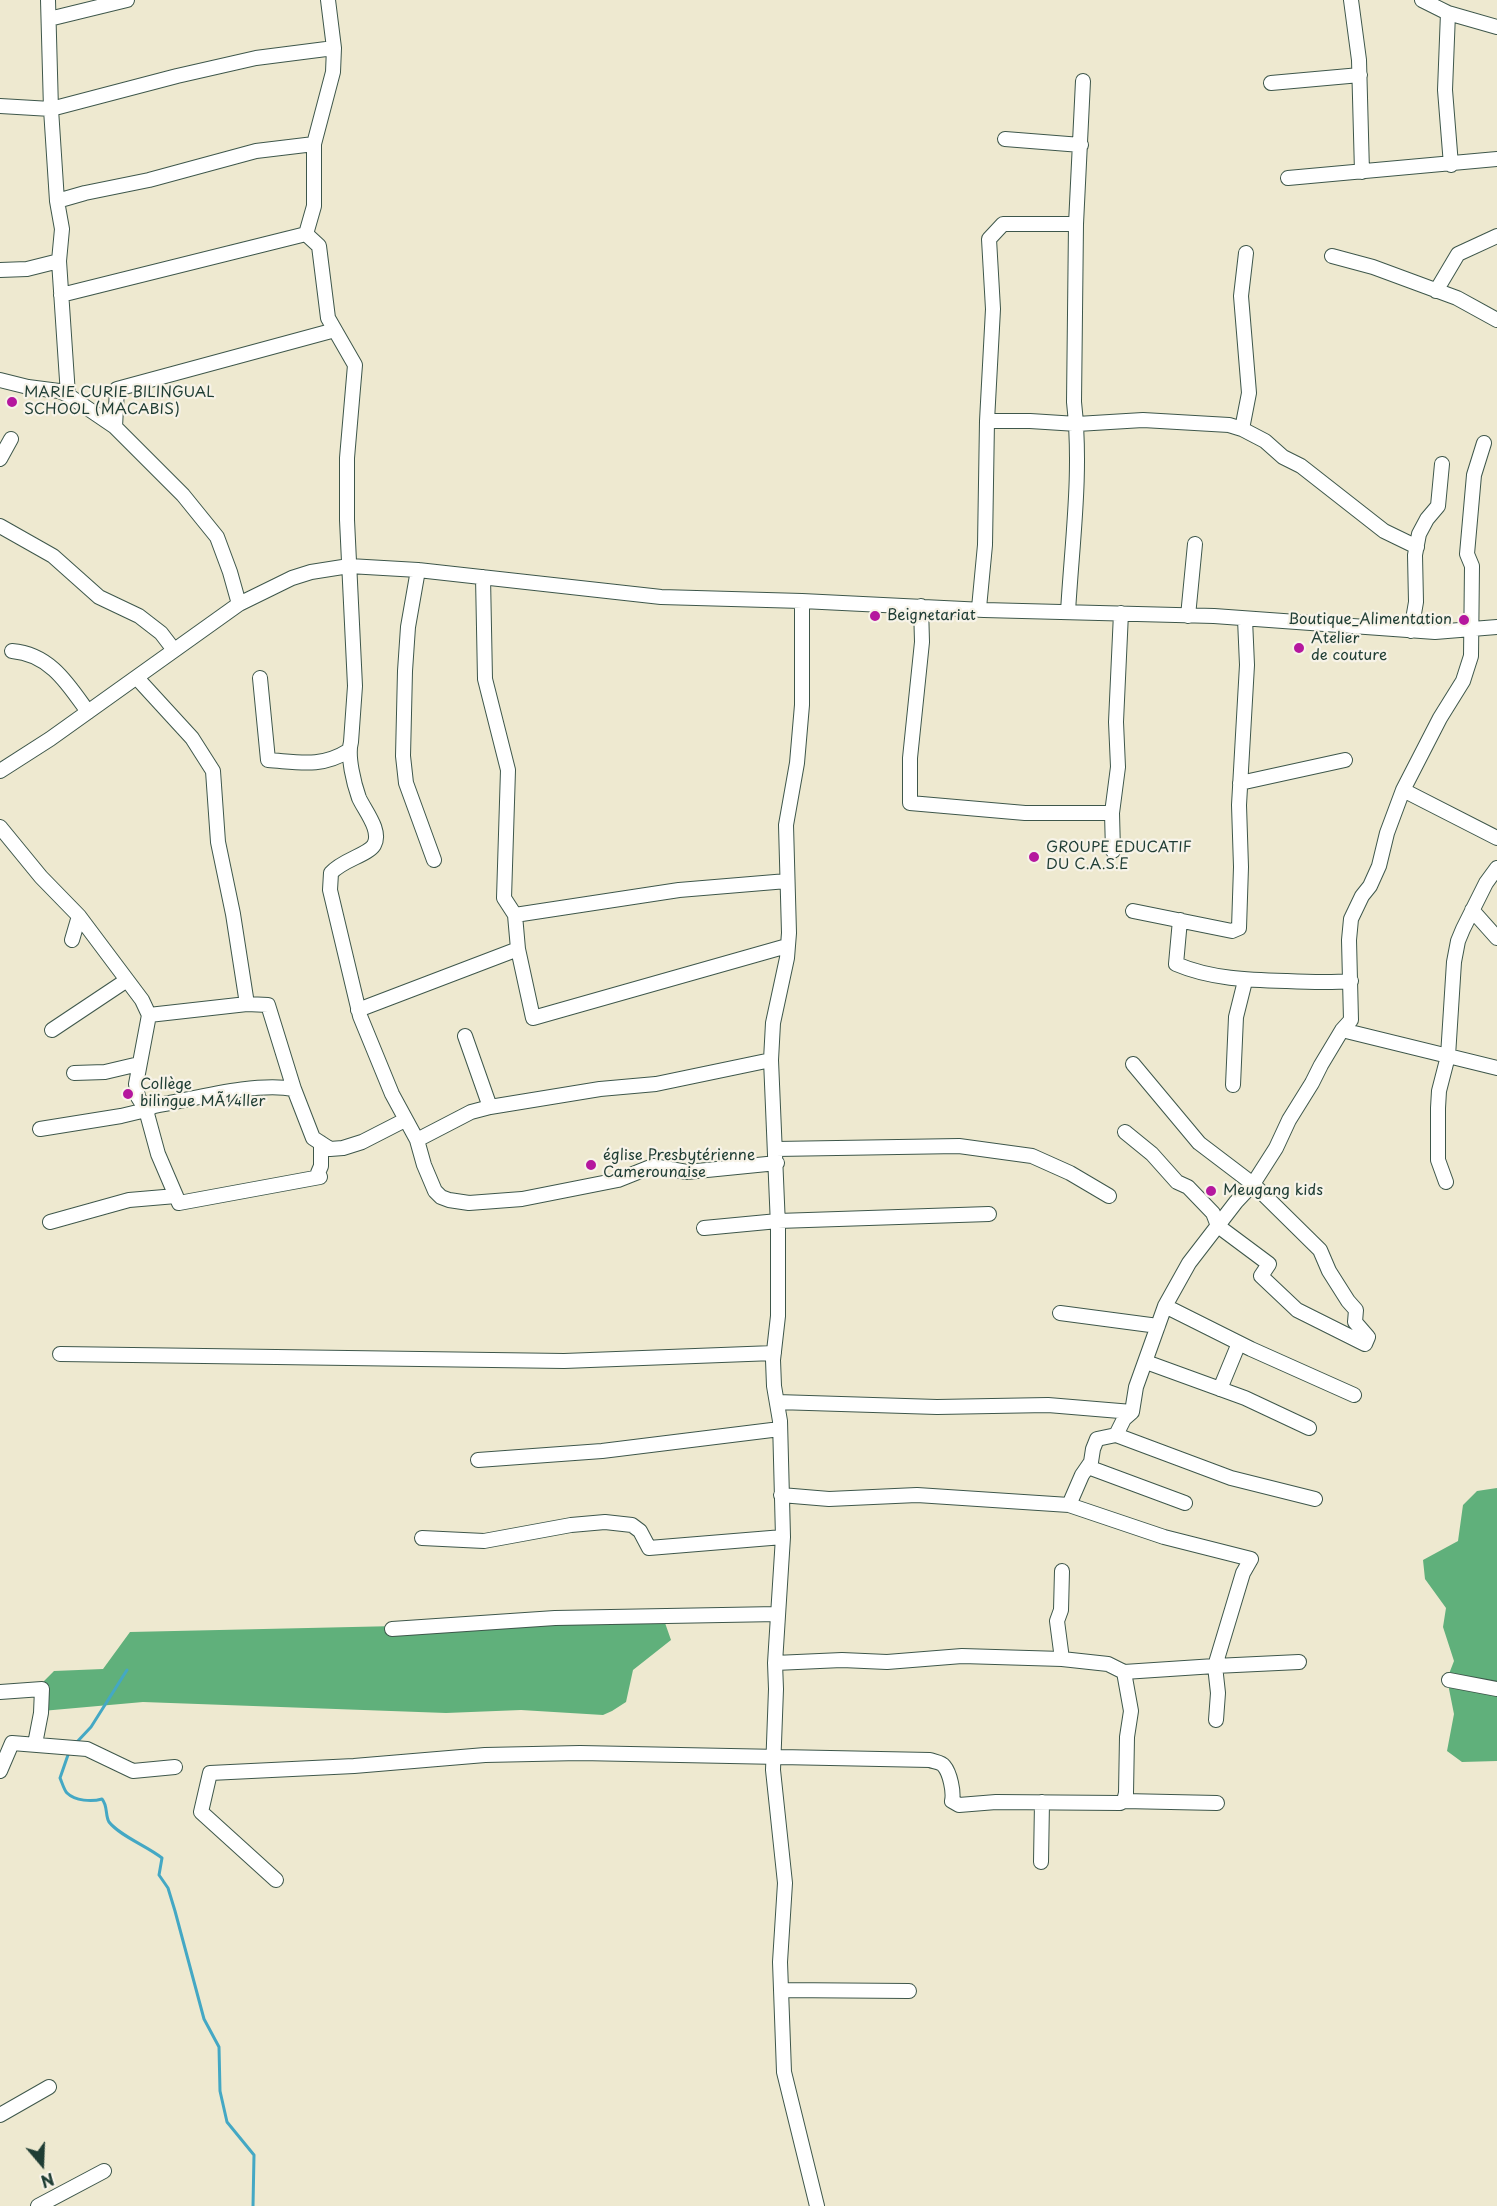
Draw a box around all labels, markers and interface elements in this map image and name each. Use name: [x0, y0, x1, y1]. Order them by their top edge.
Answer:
place label: MARIE CURIE BILINGUAL SCHOOL (MACABIS): [24, 384, 215, 419]
marker: MARIE CURIE BILINGUAL SCHOOL (MACABIS): [5, 395, 19, 409]
place label: Beignetariat: [887, 607, 976, 625]
marker: Beignetariat: [868, 609, 882, 623]
place label: Boutique_Alimentation: [1288, 611, 1452, 629]
marker: Boutique_Alimentation: [1457, 613, 1471, 627]
place label: Atelier de couture: [1311, 630, 1387, 665]
marker: Atelier de couture: [1292, 641, 1306, 655]
place label: GROUPE EDUCATIF DU C.A.S.E: [1046, 839, 1192, 874]
marker: GROUPE EDUCATIF DU C.A.S.E: [1027, 850, 1041, 864]
place label: Collège bilingue MÃ¼ller: [140, 1076, 266, 1111]
marker: Collège bilingue MÃ¼ller: [121, 1087, 135, 1101]
place label: église Presbytérienne Camerounaise: [603, 1147, 755, 1182]
marker: église Presbytérienne Camerounaise: [584, 1158, 598, 1172]
place label: Meugang kids: [1223, 1182, 1323, 1200]
marker: Meugang kids: [1204, 1184, 1218, 1198]
north arrow: [12, 2134, 72, 2194]
text: N: [38, 2168, 58, 2194]

